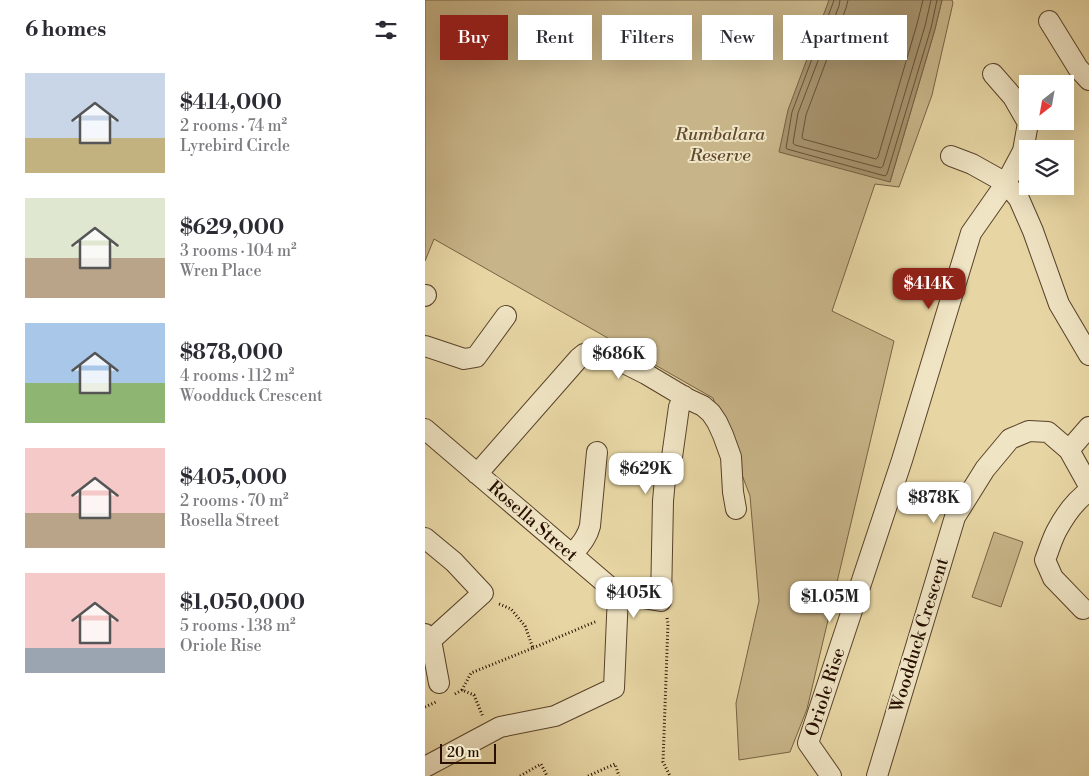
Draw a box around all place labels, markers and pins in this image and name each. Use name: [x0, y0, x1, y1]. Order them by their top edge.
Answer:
pin: $414K: [894, 268, 964, 310]
pin: $686K: [584, 338, 654, 380]
pin: $629K: [611, 452, 681, 495]
pin: $878K: [899, 482, 969, 524]
pin: $405K: [599, 576, 669, 619]
pin: $1.05M: [789, 580, 871, 623]

